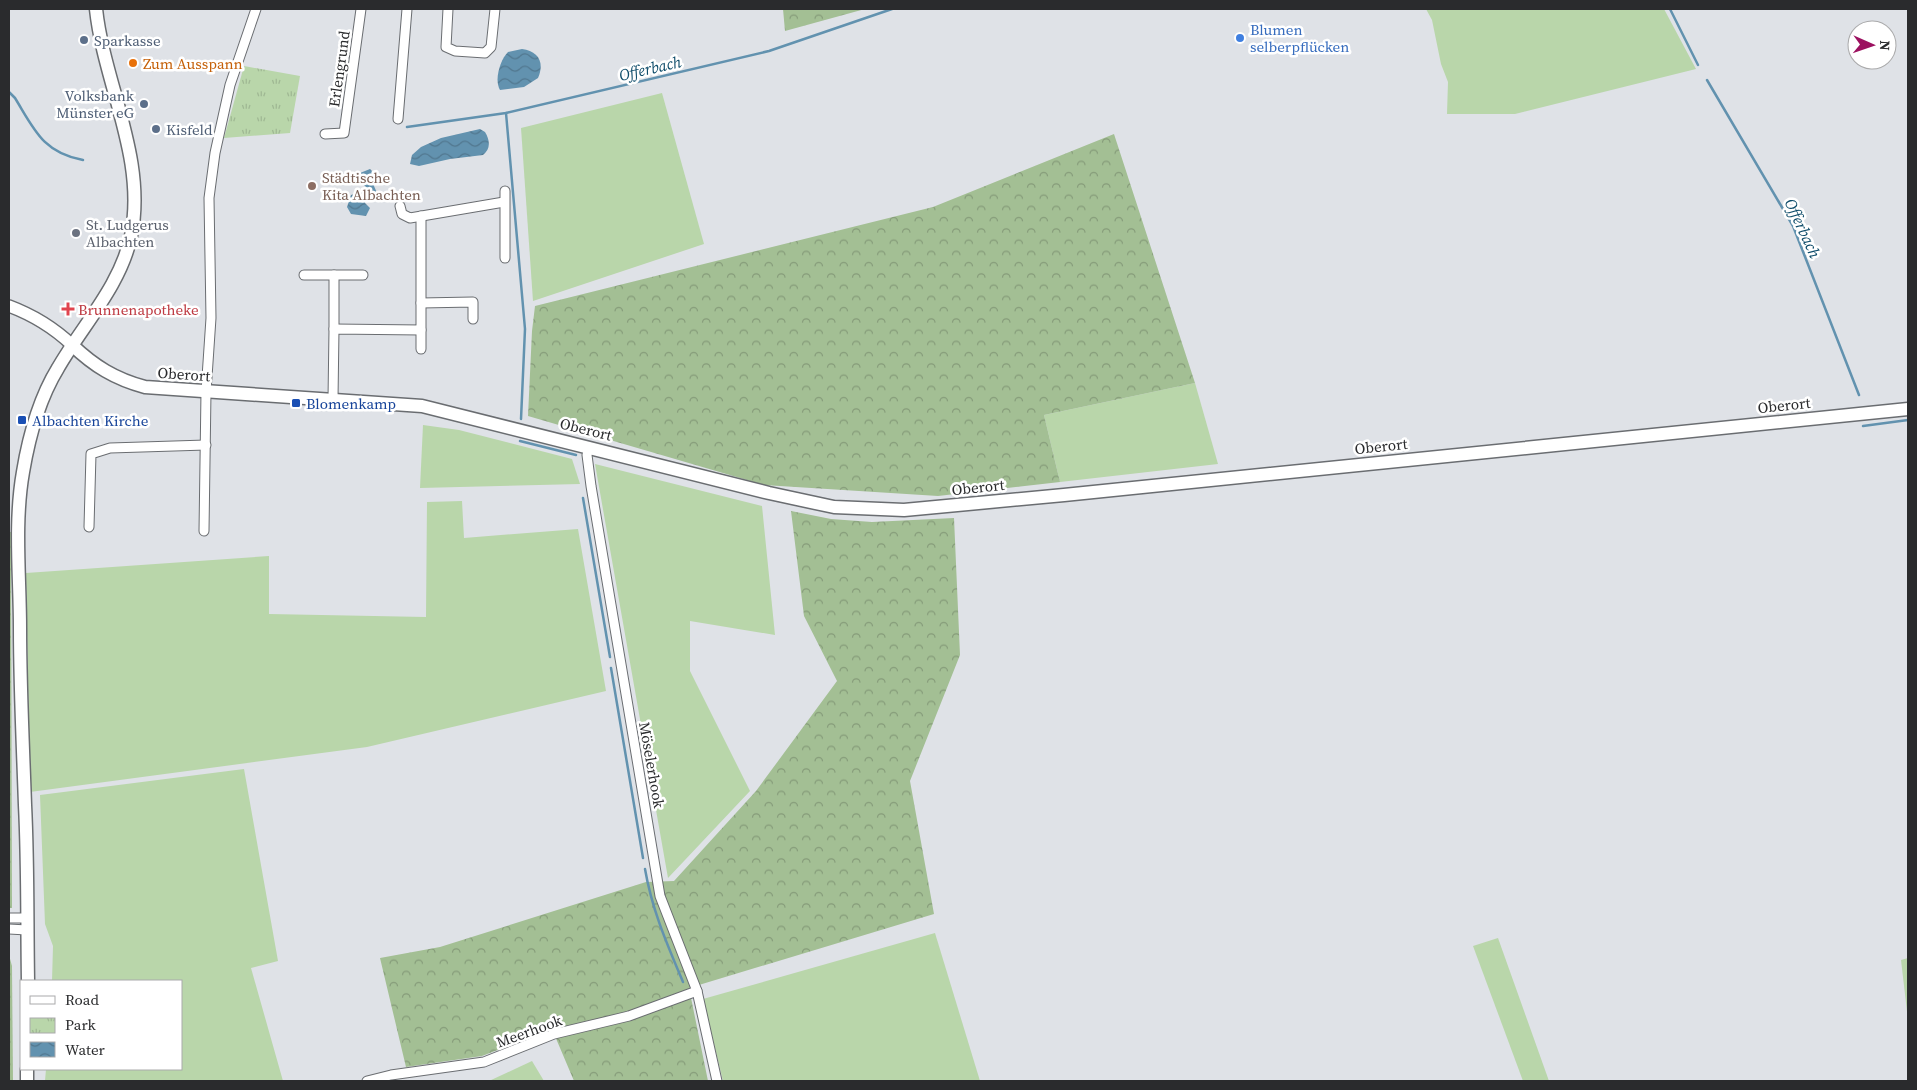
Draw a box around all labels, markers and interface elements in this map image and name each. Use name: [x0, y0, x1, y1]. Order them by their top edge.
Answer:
place label: Blumen selberpflücken: [1250, 19, 1349, 57]
north arrow: [1847, 20, 1897, 70]
street label: Erlengrund: [323, 29, 355, 109]
place label: Sparkasse: [94, 30, 161, 51]
marker: Blumen selberpflücken: [1234, 32, 1246, 44]
marker: Sparkasse: [78, 34, 90, 46]
text: N: [1875, 40, 1895, 51]
water label: Offerbach: [617, 50, 684, 86]
place label: Zum Ausspann: [143, 53, 243, 74]
marker: Zum Ausspann: [127, 57, 139, 69]
place label: Volksbank Münster eG: [56, 85, 135, 123]
marker: Volksbank Münster eG: [138, 98, 150, 110]
place label: Kisfeld: [166, 119, 213, 140]
marker: Kisfeld: [150, 123, 162, 135]
place label: Städtische Kita Albachten: [322, 167, 421, 205]
marker: Städtische Kita Albachten: [306, 180, 318, 192]
water label: Offerbach: [1780, 195, 1826, 262]
place label: St. Ludgerus Albachten: [86, 214, 169, 252]
marker: St. Ludgerus Albachten: [70, 227, 82, 239]
place label: Brunnenapotheke: [78, 299, 199, 320]
marker: Brunnenapotheke: [62, 303, 74, 315]
street label: Oberort: [157, 362, 211, 386]
street label: Oberort: [1757, 392, 1811, 418]
place label: Blomenkamp: [306, 393, 396, 414]
marker: Blomenkamp: [290, 397, 302, 409]
place label: Albachten Kirche: [32, 410, 149, 431]
street label: Oberort: [558, 412, 614, 446]
marker: Albachten Kirche: [16, 414, 28, 426]
street label: Oberort: [1354, 433, 1408, 459]
street label: Oberort: [951, 474, 1005, 500]
street label: Möselerhook: [634, 720, 670, 811]
legend: [20, 980, 182, 1070]
text: Road: [65, 989, 99, 1010]
street label: Meerhook: [493, 1009, 565, 1053]
text: Park: [65, 1014, 97, 1035]
text: Water: [65, 1039, 106, 1060]

